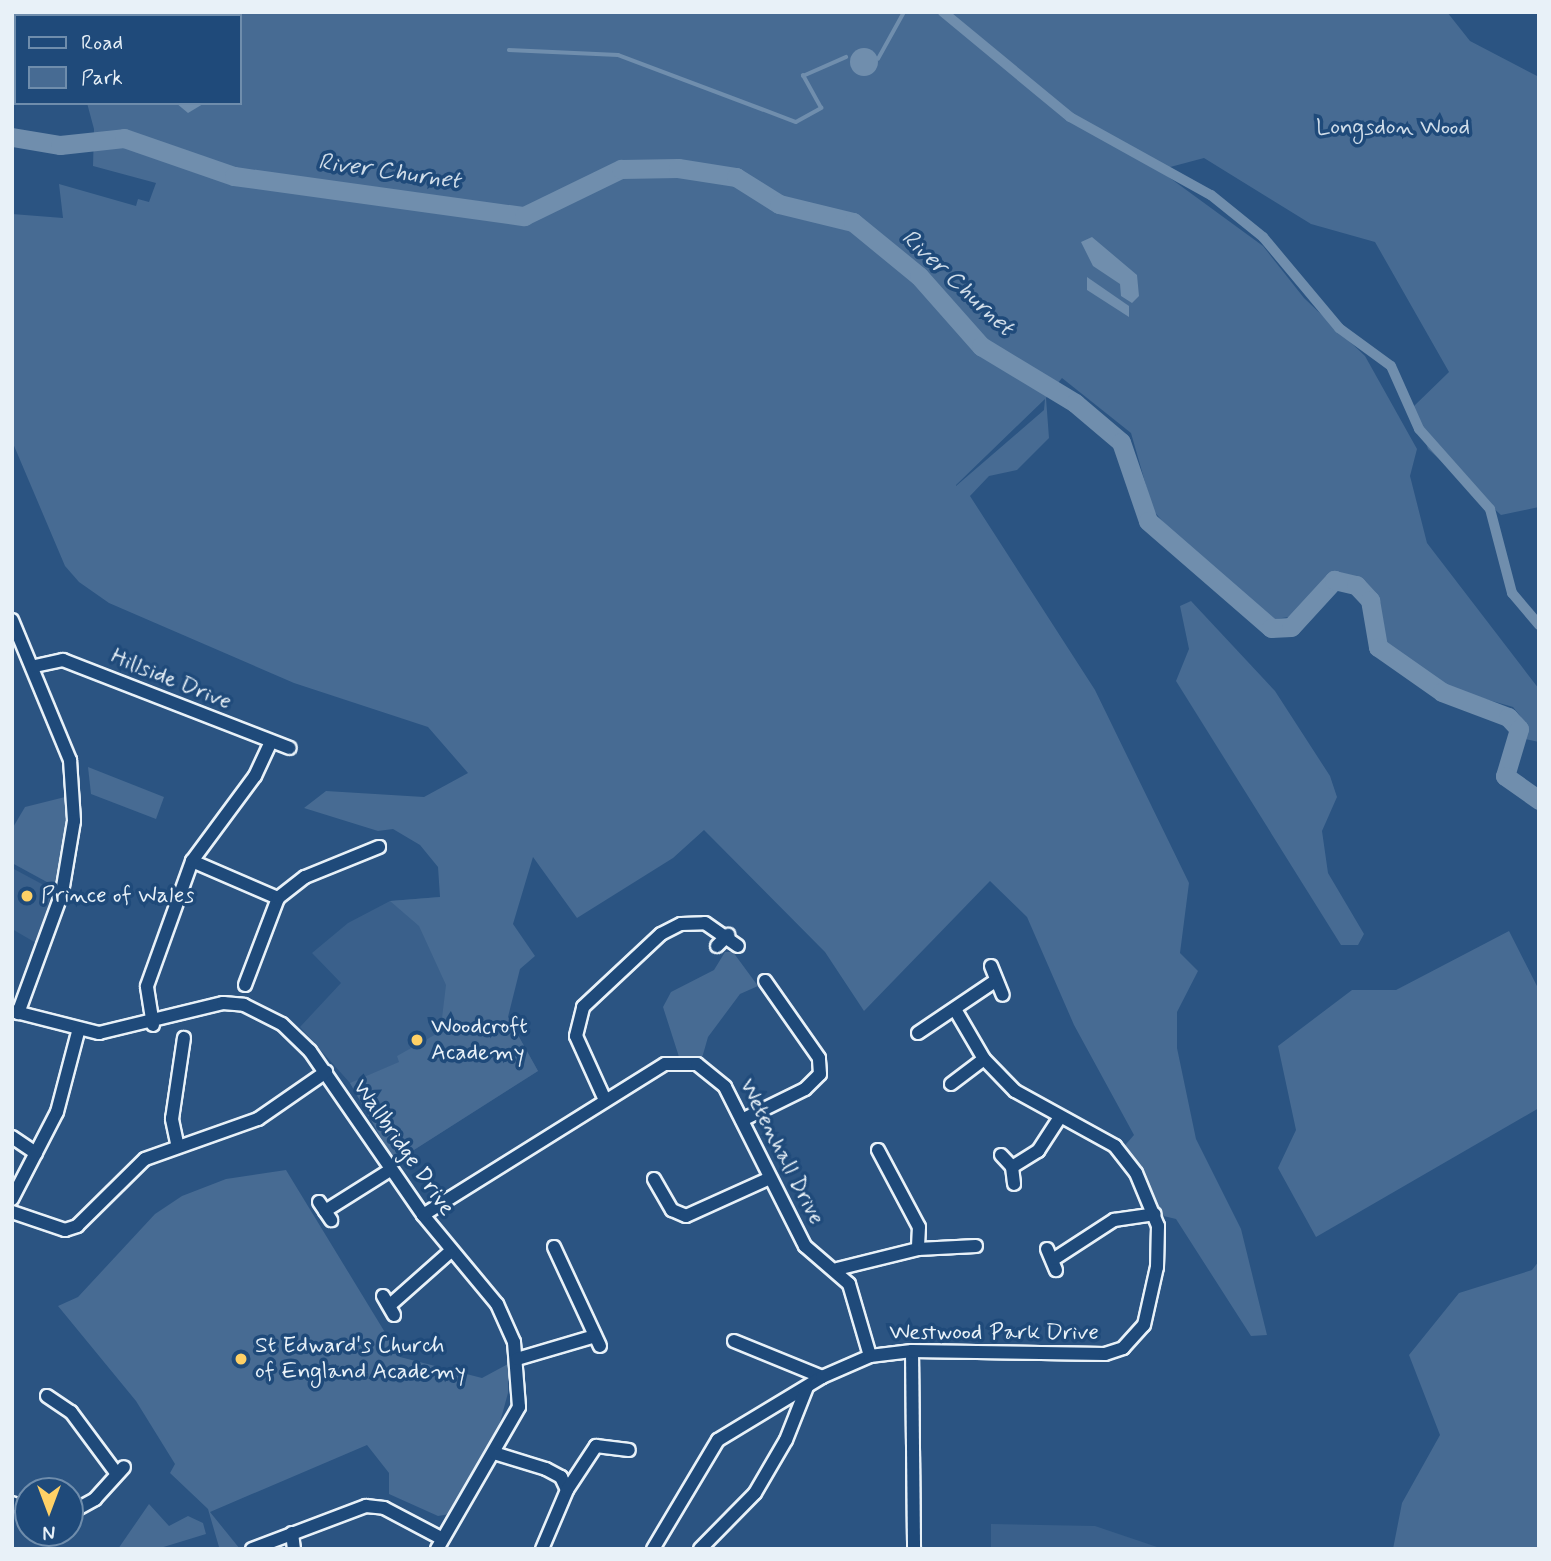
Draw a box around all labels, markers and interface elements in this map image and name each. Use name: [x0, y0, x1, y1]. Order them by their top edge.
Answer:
legend: [14, 14, 242, 105]
text: Road: [81, 29, 123, 57]
text: Park: [81, 64, 123, 92]
park label: Longsdon Wood: [1316, 114, 1470, 142]
water label: River Churnet: [316, 148, 462, 196]
water label: River Churnet: [895, 224, 1019, 342]
street label: Hillside Drive: [108, 644, 234, 716]
place label: Prince of Wales: [41, 882, 197, 910]
marker: Prince of Wales: [19, 888, 35, 904]
place label: Woodcroft Academy: [431, 1013, 528, 1067]
marker: Woodcroft Academy: [409, 1032, 425, 1048]
street label: Wetenhall Drive: [732, 1074, 830, 1230]
street label: Wallbridge Drive: [346, 1075, 460, 1221]
street label: Westwood Park Drive: [893, 1319, 1095, 1347]
place label: St Edward's Church of England Academy: [255, 1332, 455, 1386]
marker: St Edward's Church of England Academy: [233, 1351, 249, 1367]
north arrow: [14, 1477, 84, 1547]
text: N: [43, 1519, 55, 1544]

